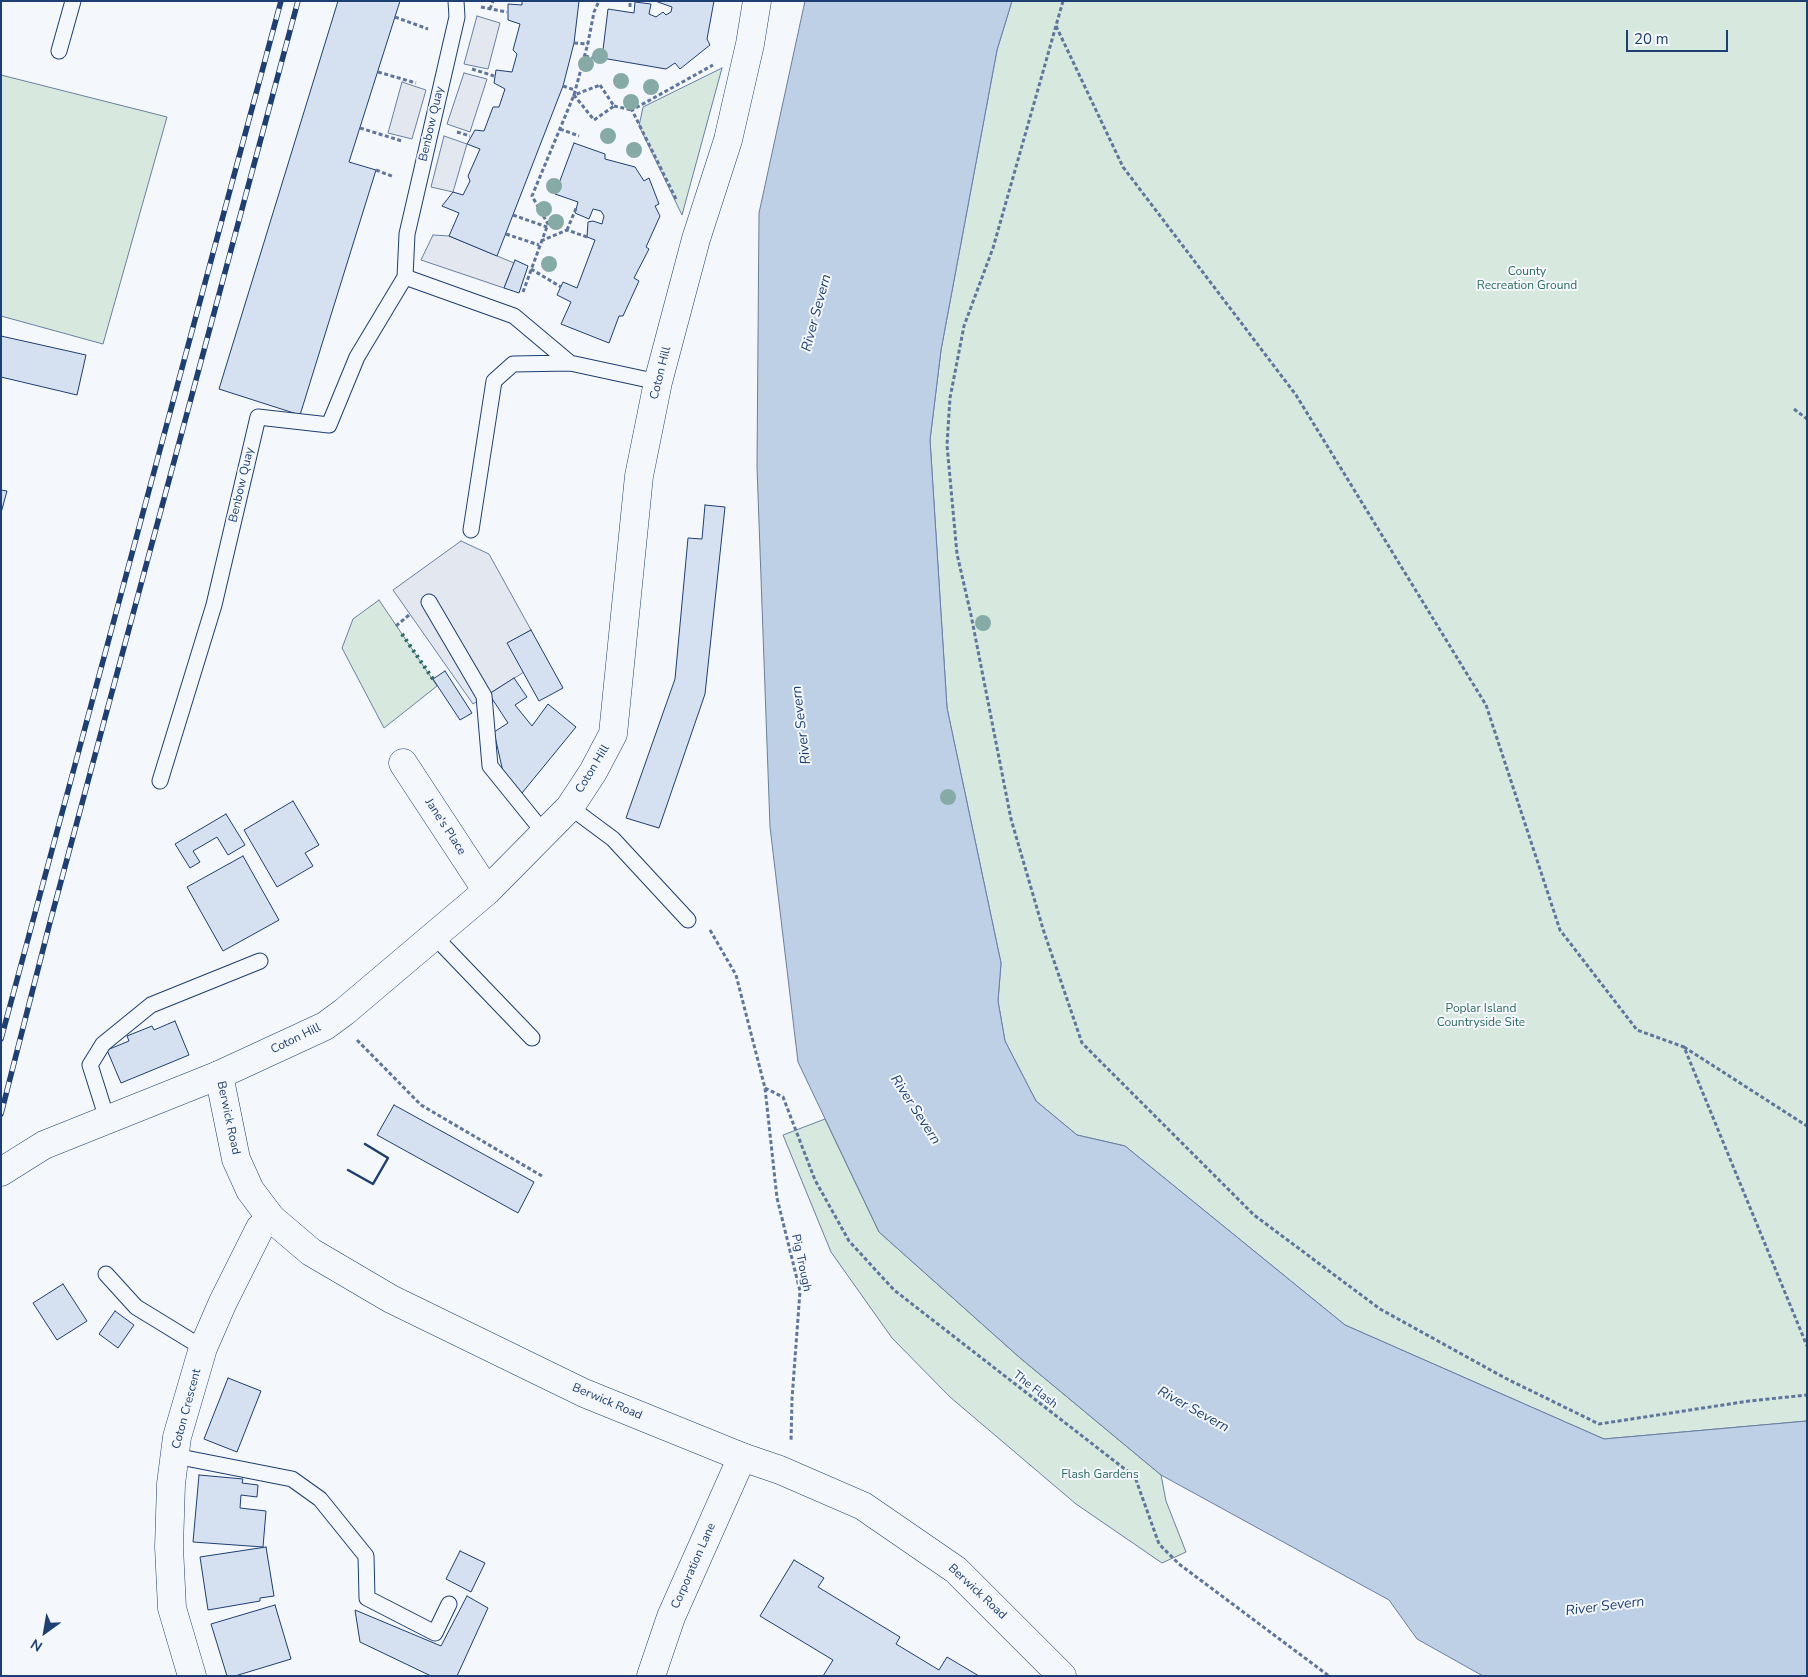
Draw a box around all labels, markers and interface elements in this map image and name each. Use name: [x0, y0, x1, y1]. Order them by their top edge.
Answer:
scale bar: [1628, 20, 1730, 52]
text: 20 m: [1634, 29, 1669, 49]
street label: Benbow Quay: [416, 85, 448, 163]
park label: County Recreation Ground: [1477, 265, 1577, 293]
water label: River Severn: [799, 273, 835, 353]
street label: Coton Hill: [647, 345, 675, 401]
street label: Benbow Quay: [226, 446, 258, 524]
water label: River Severn: [789, 685, 815, 765]
street label: Coton Hill: [573, 742, 613, 796]
street label: Jane's Place: [421, 796, 469, 858]
park label: Poplar Island Countryside Site: [1437, 1002, 1525, 1030]
street label: Coton Hill: [269, 1021, 323, 1057]
water label: River Severn: [886, 1072, 944, 1148]
street label: Berwick Road: [213, 1080, 243, 1156]
street label: Pig Trough: [788, 1233, 814, 1293]
street label: Coton Crescent: [169, 1367, 205, 1451]
street label: The Flash: [1010, 1368, 1060, 1412]
street label: Berwick Road: [570, 1381, 644, 1423]
water label: River Severn: [1154, 1383, 1232, 1437]
park label: Flash Gardens: [1061, 1468, 1139, 1482]
street label: Corporation Lane: [669, 1521, 719, 1611]
street label: Berwick Road: [945, 1561, 1009, 1623]
water label: River Severn: [1565, 1594, 1645, 1620]
north arrow: [20, 1607, 70, 1657]
text: N: [27, 1634, 46, 1656]

